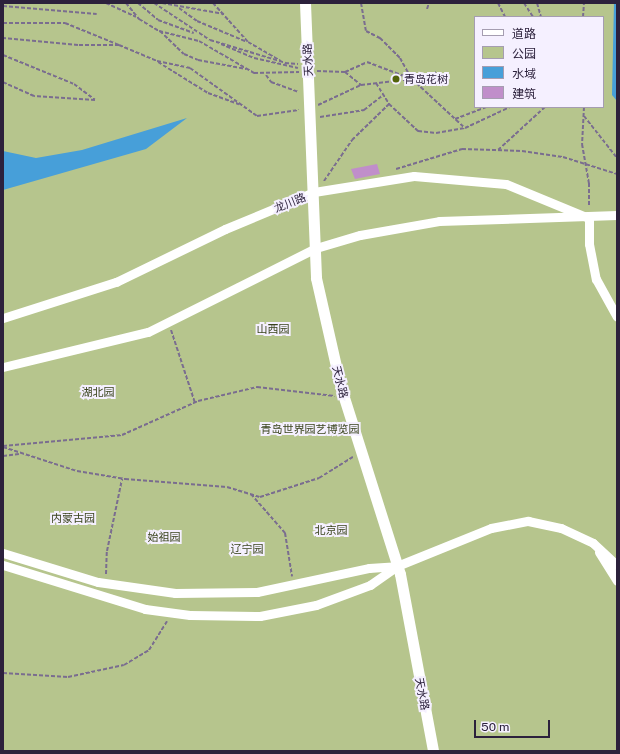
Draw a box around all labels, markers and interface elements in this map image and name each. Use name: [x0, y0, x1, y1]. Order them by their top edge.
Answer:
legend: [474, 16, 604, 108]
text: 道路: [512, 27, 536, 41]
street label: 天水路: [301, 43, 315, 77]
text: 公园: [512, 47, 536, 61]
text: 水域: [512, 67, 536, 81]
place label: 青岛花树: [404, 72, 448, 86]
marker: 青岛花树: [391, 74, 401, 84]
text: 建筑: [512, 87, 536, 101]
street label: 龙川路: [272, 191, 308, 215]
park label: 山西园: [257, 322, 289, 336]
street label: 天水路: [330, 364, 350, 400]
park label: 湖北园: [82, 385, 114, 399]
park label: 青岛世界园艺博览园: [261, 422, 359, 436]
park label: 内蒙古园: [51, 511, 95, 525]
park label: 北京园: [315, 523, 347, 537]
park label: 始祖园: [148, 530, 180, 544]
park label: 辽宁园: [231, 542, 263, 556]
street label: 天水路: [412, 677, 432, 711]
scale bar: [476, 712, 552, 738]
text: 50 m: [481, 720, 509, 734]

